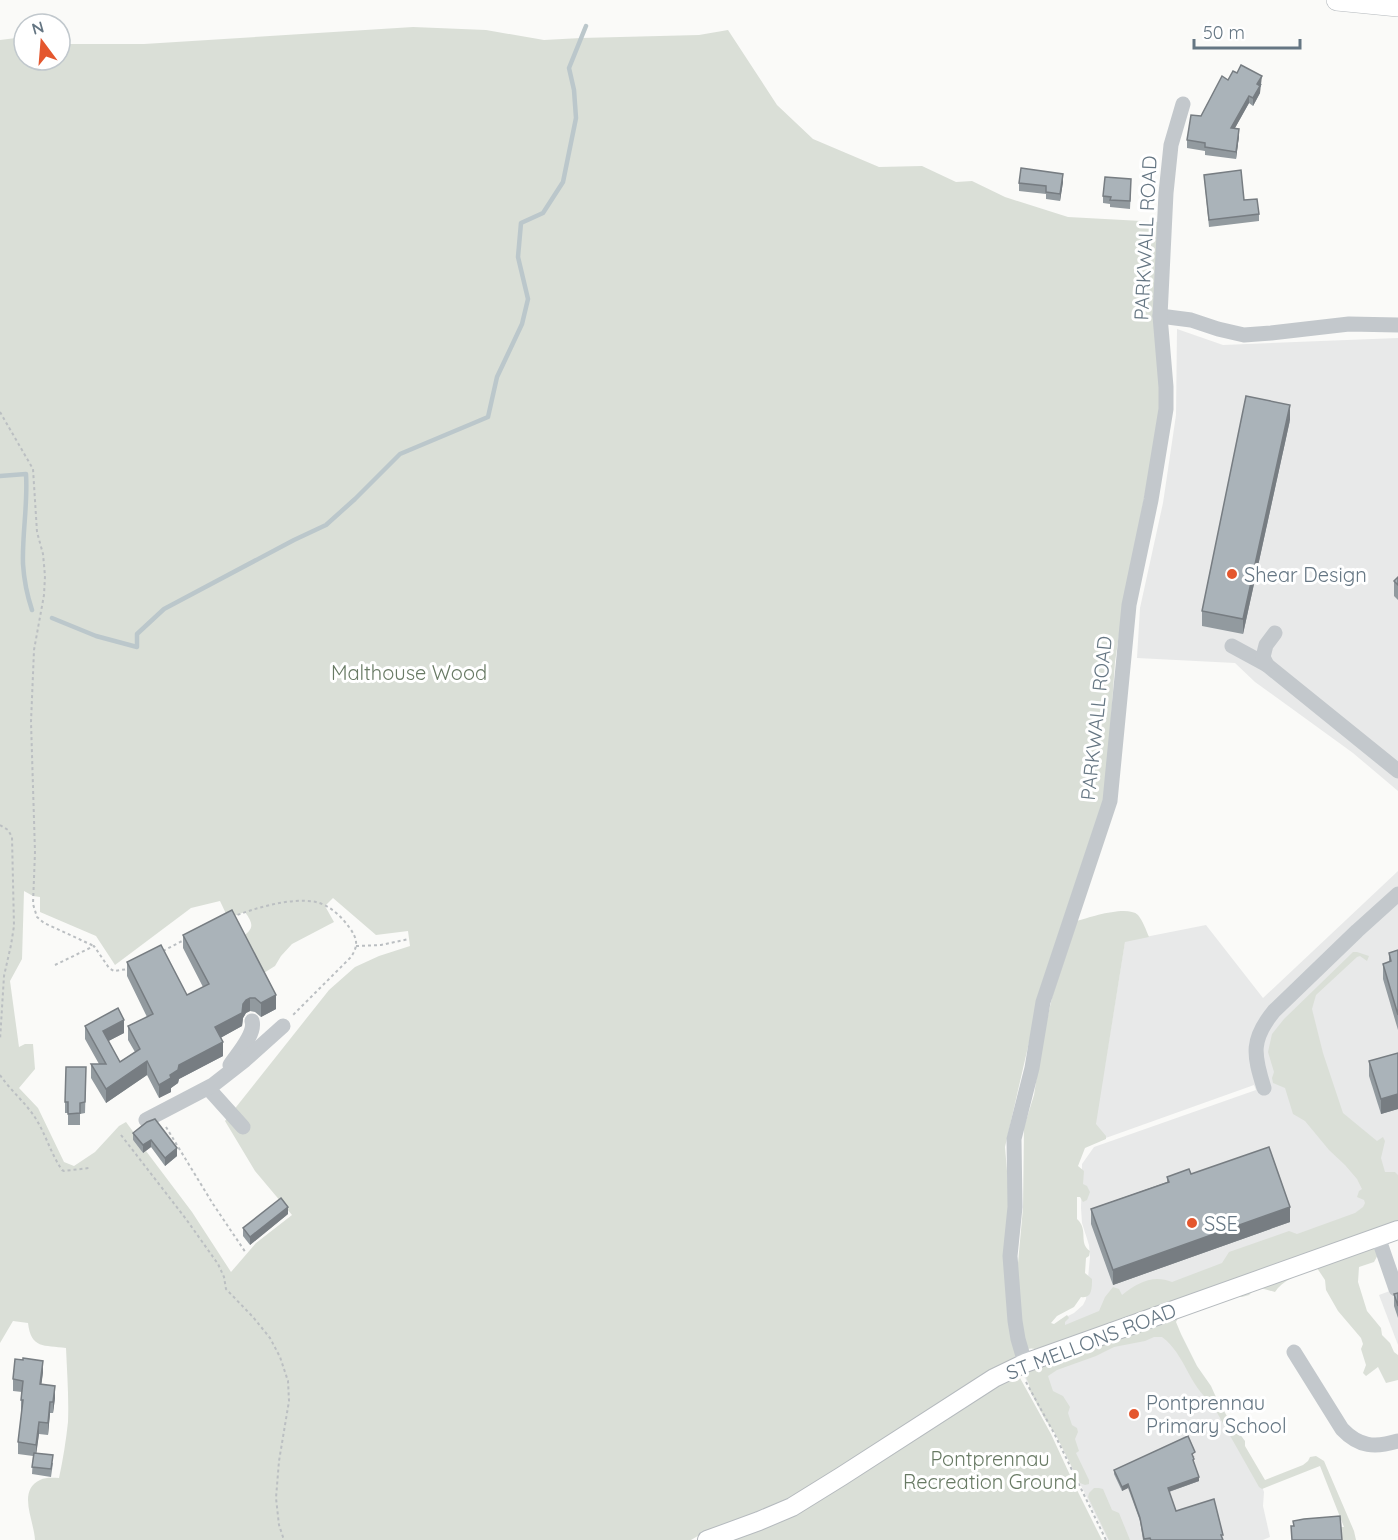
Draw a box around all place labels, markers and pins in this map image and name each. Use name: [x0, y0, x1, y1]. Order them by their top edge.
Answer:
place label: Shear Design: [1244, 562, 1367, 587]
marker: Shear Design: [1225, 567, 1239, 581]
place label: SSE: [1204, 1211, 1238, 1236]
marker: SSE: [1185, 1216, 1199, 1230]
place label: Pontprennau Primary School: [1146, 1390, 1287, 1438]
marker: Pontprennau Primary School: [1127, 1407, 1141, 1421]

